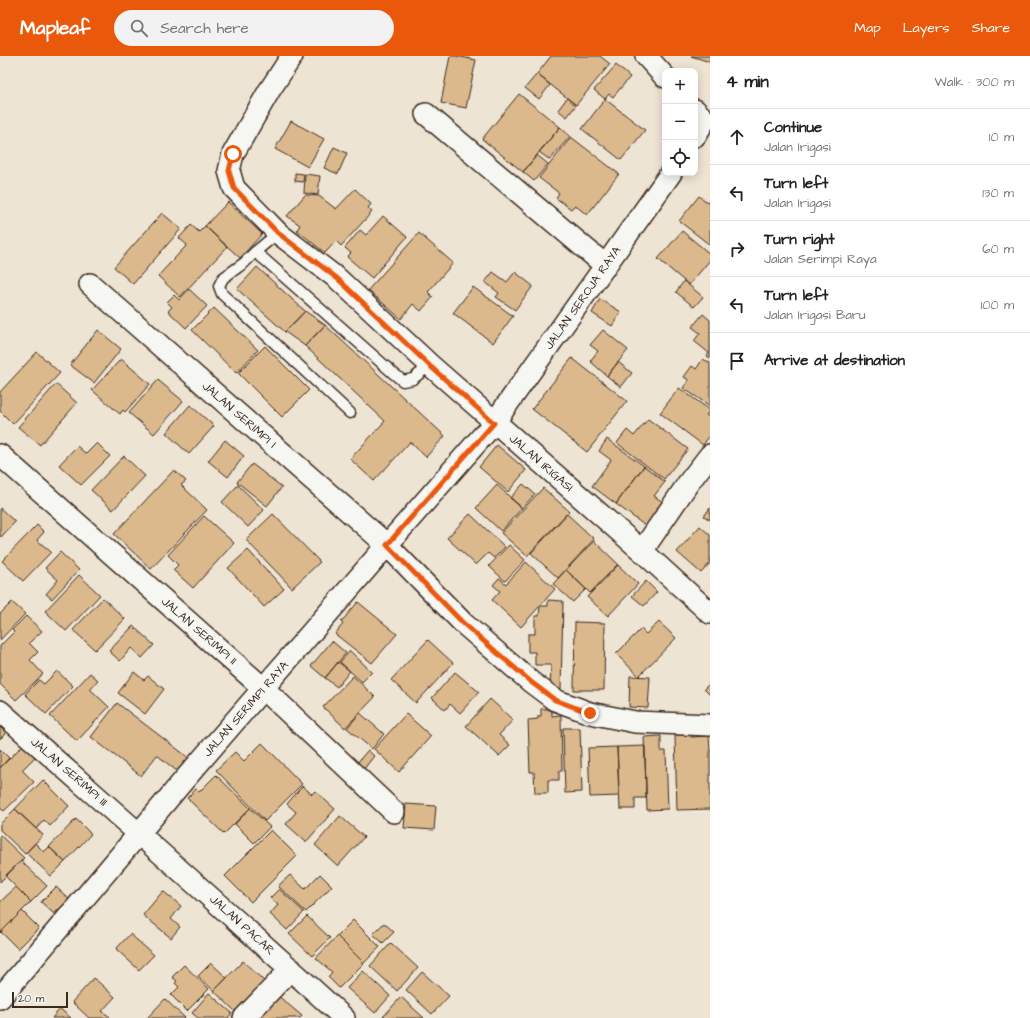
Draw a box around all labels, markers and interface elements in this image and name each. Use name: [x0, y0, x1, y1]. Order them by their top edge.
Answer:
search box: [114, 10, 394, 46]
text: Mapleaf: [20, 15, 90, 42]
icon: search: [128, 17, 150, 39]
text: Search here: [160, 18, 249, 39]
text: Map: [854, 18, 881, 38]
text: Layers: [903, 18, 950, 38]
text: Share: [972, 18, 1010, 38]
map controls: [662, 68, 698, 176]
button: +: [662, 68, 698, 104]
text: 4 min: [726, 70, 769, 94]
text: Walk · 300 m: [935, 73, 1014, 91]
button: −: [662, 104, 698, 140]
text: Continue: [764, 117, 822, 138]
icon: ahead: [726, 126, 748, 148]
text: 10 m: [989, 128, 1014, 146]
text: Jalan Irigasi: [764, 138, 831, 156]
button: locate: [662, 140, 698, 176]
route start: [224, 145, 242, 163]
text: Turn left: [764, 173, 828, 194]
icon: left: [726, 182, 748, 204]
text: 130 m: [982, 184, 1014, 202]
text: Jalan Irigasi: [764, 194, 831, 212]
text: Turn right: [764, 229, 835, 250]
icon: right: [726, 238, 748, 260]
text: 60 m: [982, 240, 1014, 258]
street label: JALAN SEROJA RAYA: [541, 243, 625, 353]
text: Jalan Serimpi Raya: [764, 250, 877, 268]
text: Turn left: [764, 285, 828, 306]
icon: left: [726, 294, 748, 316]
text: 100 m: [981, 296, 1014, 314]
text: Jalan Irigasi Baru: [764, 306, 866, 324]
icon: arrive: [726, 350, 748, 372]
text: Arrive at destination: [764, 350, 905, 371]
street label: JALAN SERIMPI I: [198, 378, 280, 452]
street label: JALAN IRIGASI: [505, 430, 577, 496]
street label: JALAN SERIMPI II: [157, 593, 241, 669]
street label: JALAN SERIMPI RAYA: [200, 657, 293, 761]
route end: [581, 704, 599, 722]
street label: JALAN SERIMPI III: [27, 734, 111, 810]
street label: JALAN PACAR: [206, 891, 278, 959]
scale bar: [12, 990, 68, 1009]
text: 20 m: [18, 991, 44, 1006]

